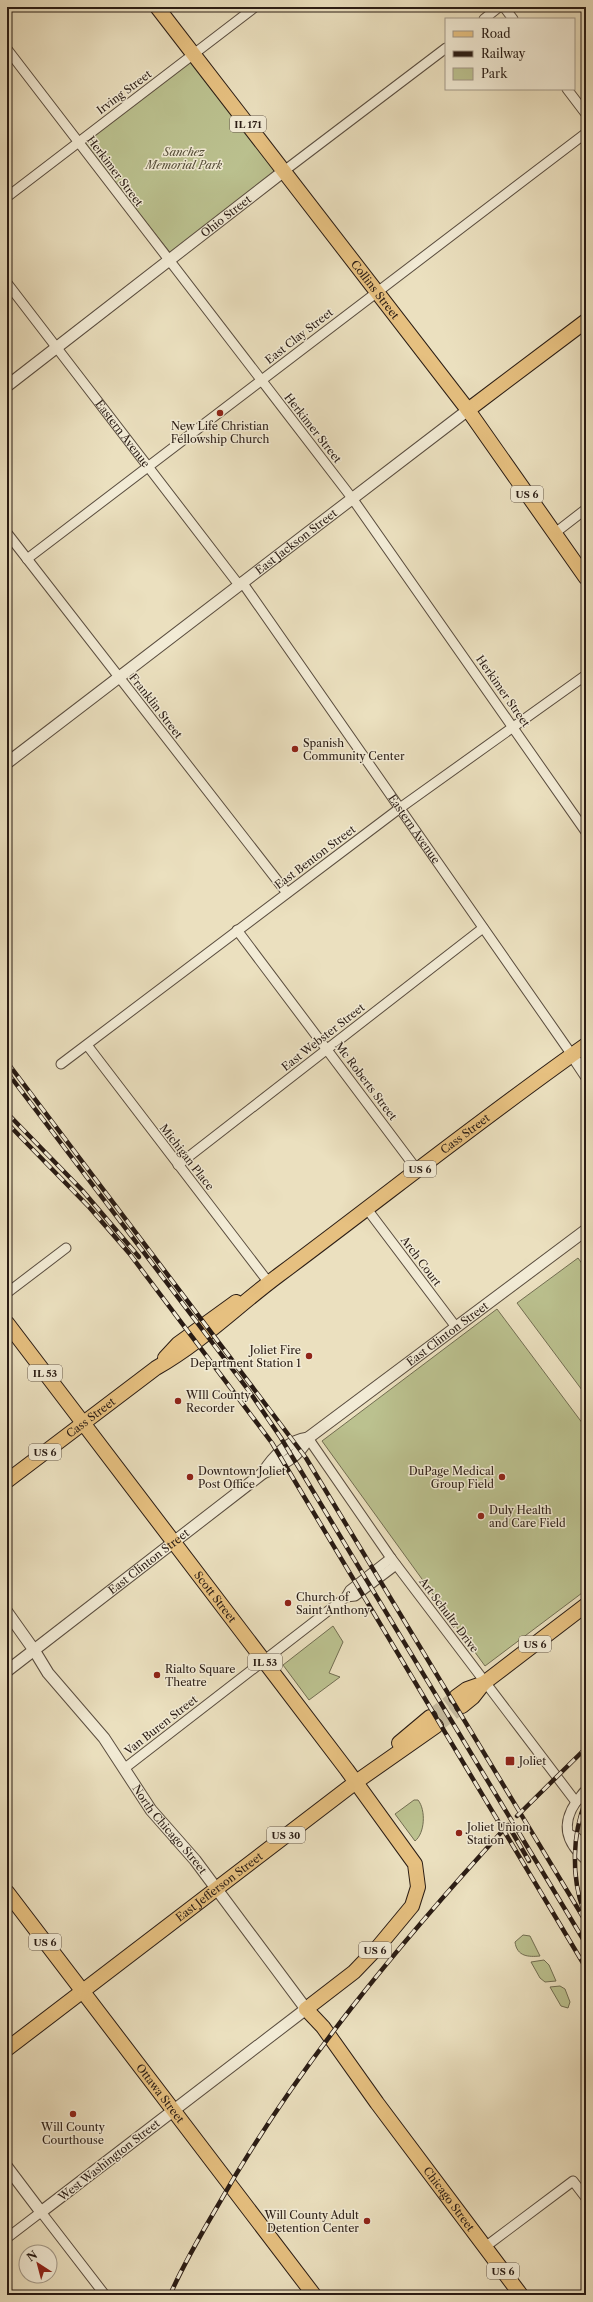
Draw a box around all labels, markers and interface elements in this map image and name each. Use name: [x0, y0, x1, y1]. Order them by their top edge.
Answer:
legend: [445, 18, 575, 90]
text: Road: [481, 26, 511, 41]
text: Railway: [481, 46, 526, 61]
text: Park: [481, 66, 508, 81]
street label: Irving Street: [94, 67, 154, 117]
road number: IL 171: [230, 116, 266, 132]
street label: Herkimer Street: [84, 133, 146, 209]
park label: Sanchez Memorial Park: [144, 145, 223, 172]
street label: Ohio Street: [198, 192, 254, 240]
street label: Collins Street: [348, 257, 402, 322]
street label: East Clay Street: [262, 305, 336, 367]
street label: Herkimer Street: [281, 390, 345, 466]
street label: Eastern Avenue: [92, 397, 153, 470]
marker: New Life Christian Fellowship Church: [215, 408, 225, 418]
place label: New Life Christian Fellowship Church: [171, 419, 269, 446]
road number: US 6: [511, 486, 543, 502]
street label: East Jackson Street: [252, 506, 340, 577]
street label: Herkimer Street: [473, 652, 533, 730]
street label: Franklin Street: [126, 671, 186, 741]
place label: Spanish Community Center: [303, 736, 405, 763]
marker: Spanish Community Center: [290, 744, 300, 754]
street label: Eastern Avenue: [385, 791, 443, 866]
street label: East Benton Street: [272, 822, 358, 892]
street label: East Webster Street: [279, 1000, 367, 1074]
street label: Mc Roberts Street: [332, 1039, 400, 1123]
street label: Cass Street: [438, 1111, 493, 1157]
street label: Michigan Place: [157, 1121, 217, 1193]
road number: US 6: [404, 1161, 436, 1177]
street label: Arch Court: [397, 1233, 444, 1289]
street label: East Clinton Street: [404, 1299, 491, 1369]
place label: Joliet Fire Department Station 1: [190, 1343, 301, 1370]
marker: Joliet Fire Department Station 1: [304, 1351, 314, 1361]
road number: IL 53: [28, 1365, 62, 1381]
place label: WIll County Recorder: [185, 1388, 251, 1415]
street label: Cass Street: [63, 1394, 118, 1441]
marker: WIll County Recorder: [173, 1396, 183, 1406]
road number: US 6: [29, 1444, 61, 1460]
place label: Downtown Joliet Post Office: [198, 1464, 286, 1491]
place label: DuPage Medical Group Field: [409, 1464, 495, 1491]
marker: Downtown Joliet Post Office: [185, 1472, 195, 1482]
marker: DuPage Medical Group Field: [497, 1472, 507, 1482]
place label: Duly Health and Care Field: [489, 1503, 566, 1530]
marker: Duly Health and Care Field: [476, 1511, 486, 1521]
street label: East Clinton Street: [105, 1526, 192, 1597]
street label: Scott Street: [191, 1568, 239, 1625]
street label: Art Schultz Drive: [416, 1574, 482, 1655]
place label: Church of Saint Anthony: [296, 1590, 371, 1617]
marker: Church of Saint Anthony: [283, 1598, 293, 1608]
road number: US 6: [519, 1636, 551, 1652]
road number: IL 53: [248, 1654, 282, 1670]
place label: Rialto Square Theatre: [165, 1662, 235, 1689]
marker: Rialto Square Theatre: [152, 1670, 162, 1680]
street label: Van Buren Street: [121, 1692, 200, 1758]
place label: Joliet: [517, 1754, 546, 1768]
marker: Joliet: [504, 1755, 516, 1767]
street label: North Chicago Street: [129, 1782, 210, 1877]
place label: Joliet Union Station: [465, 1820, 529, 1847]
road number: US 30: [267, 1827, 305, 1843]
marker: Joliet Union Station: [454, 1828, 464, 1838]
street label: East Jefferson Street: [173, 1849, 265, 1924]
road number: US 6: [29, 1934, 61, 1950]
road number: US 6: [359, 1942, 391, 1958]
street label: Ottawa Street: [133, 2061, 187, 2126]
marker: Will County Courthouse: [68, 2109, 78, 2119]
street label: West Washington Street: [55, 2116, 162, 2204]
place label: Will County Courthouse: [40, 2120, 106, 2147]
street label: Chicago Street: [420, 2164, 478, 2234]
place label: Will County Adult Detention Center: [263, 2208, 359, 2235]
marker: Will County Adult Detention Center: [362, 2216, 372, 2226]
north arrow: [18, 2244, 58, 2284]
text: N: [24, 2247, 40, 2264]
road number: US 6: [487, 2263, 519, 2279]

